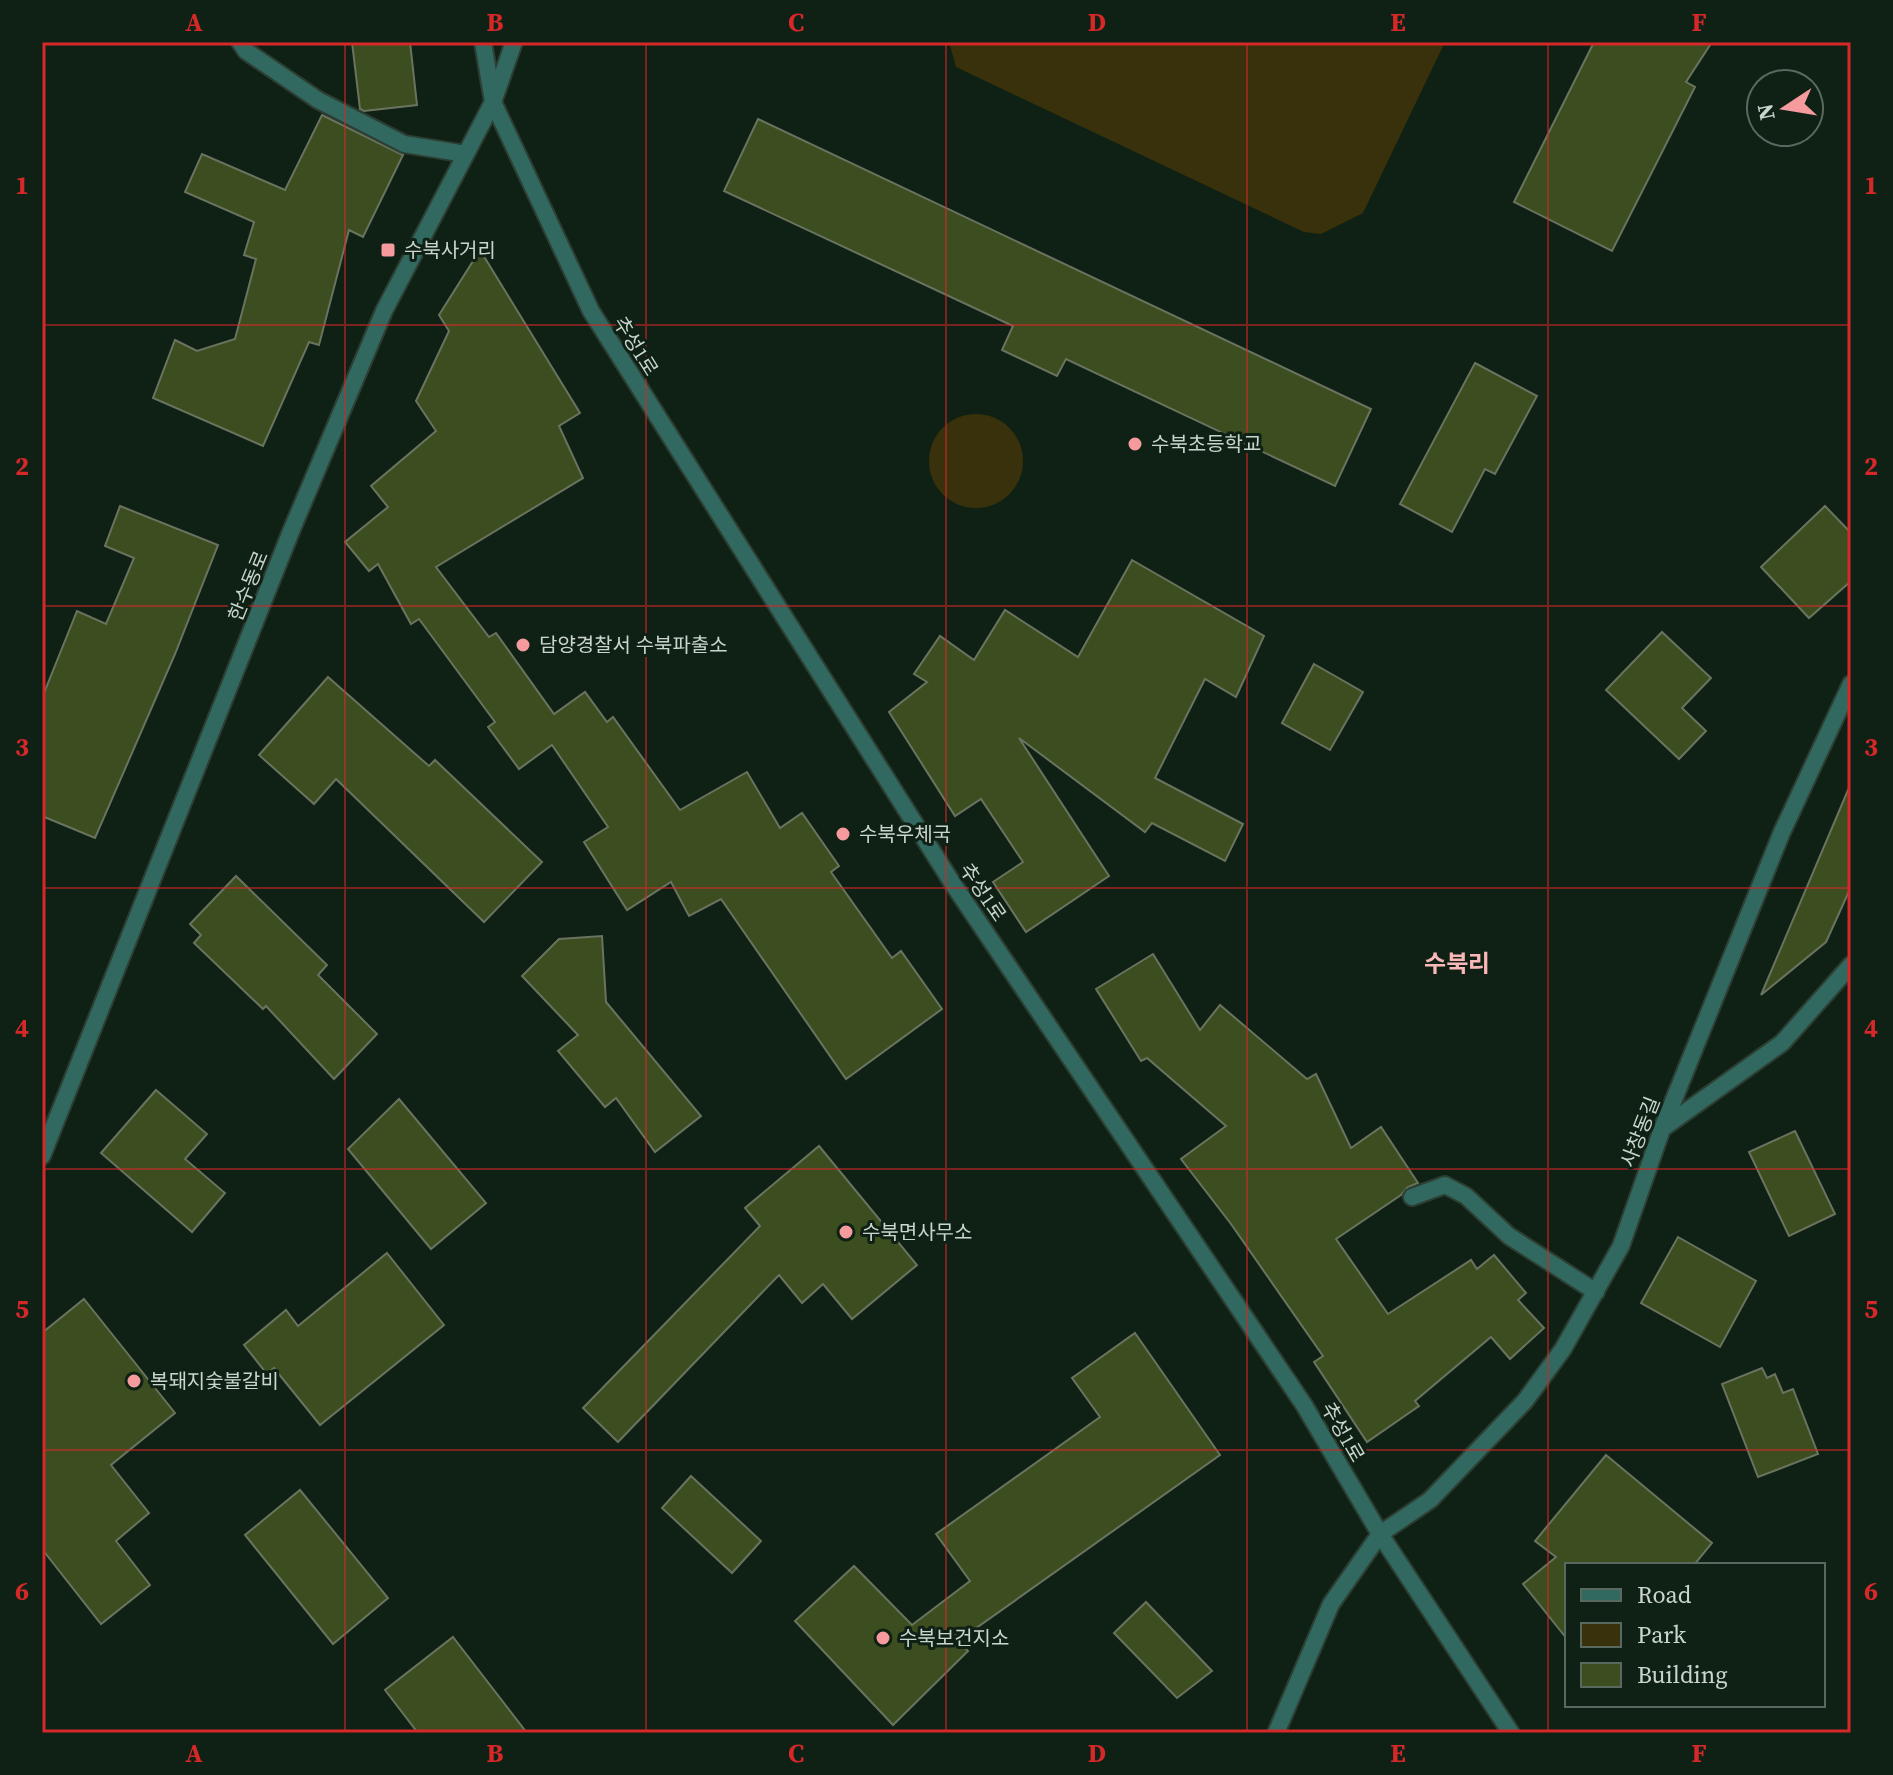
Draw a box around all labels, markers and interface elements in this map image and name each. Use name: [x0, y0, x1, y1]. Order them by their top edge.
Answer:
text: A: [185, 4, 203, 40]
text: B: [487, 4, 504, 40]
text: C: [788, 4, 804, 40]
text: D: [1088, 4, 1106, 40]
text: E: [1390, 4, 1406, 40]
text: F: [1691, 4, 1707, 40]
north arrow: [1745, 68, 1825, 148]
text: N: [1749, 101, 1782, 123]
text: 1: [15, 167, 29, 203]
text: 1: [1864, 167, 1878, 203]
place label: 수북사거리: [404, 236, 496, 264]
marker: 수북사거리: [379, 241, 397, 259]
street label: 추성1로: [607, 311, 665, 381]
place label: 수북초등학교: [1151, 430, 1261, 458]
marker: 수북초등학교: [1126, 435, 1144, 453]
text: 2: [15, 448, 29, 484]
text: 2: [1864, 448, 1878, 484]
street label: 한수동로: [221, 547, 275, 625]
place label: 담양경찰서 수북파출소: [539, 631, 728, 659]
marker: 담양경찰서 수북파출소: [514, 636, 532, 654]
text: 3: [15, 729, 29, 765]
text: 3: [1864, 729, 1878, 765]
place label: 수북우체국: [859, 820, 951, 848]
marker: 수북우체국: [834, 825, 852, 843]
street label: 추성1로: [953, 857, 1013, 927]
district label: 수북리: [1424, 947, 1490, 980]
text: 4: [15, 1010, 29, 1046]
text: 4: [1864, 1010, 1878, 1046]
street label: 사창동길: [1614, 1093, 1666, 1171]
place label: 수북면사무소: [862, 1218, 972, 1246]
marker: 수북면사무소: [837, 1223, 855, 1241]
text: 5: [15, 1291, 29, 1327]
text: 5: [1864, 1291, 1878, 1327]
place label: 복돼지숯불갈비: [150, 1367, 279, 1395]
marker: 복돼지숯불갈비: [125, 1372, 143, 1390]
street label: 추성1로: [1315, 1397, 1371, 1467]
legend: [1565, 1563, 1825, 1707]
text: 6: [15, 1573, 29, 1609]
text: 6: [1864, 1573, 1878, 1609]
text: Road: [1637, 1578, 1692, 1611]
text: Park: [1637, 1618, 1687, 1651]
place label: 수북보건지소: [899, 1624, 1009, 1652]
marker: 수북보건지소: [874, 1629, 892, 1647]
text: Building: [1637, 1658, 1728, 1691]
text: A: [185, 1735, 203, 1771]
text: B: [487, 1735, 504, 1771]
text: C: [788, 1735, 804, 1771]
text: D: [1088, 1735, 1106, 1771]
text: E: [1390, 1735, 1406, 1771]
text: F: [1691, 1735, 1707, 1771]

